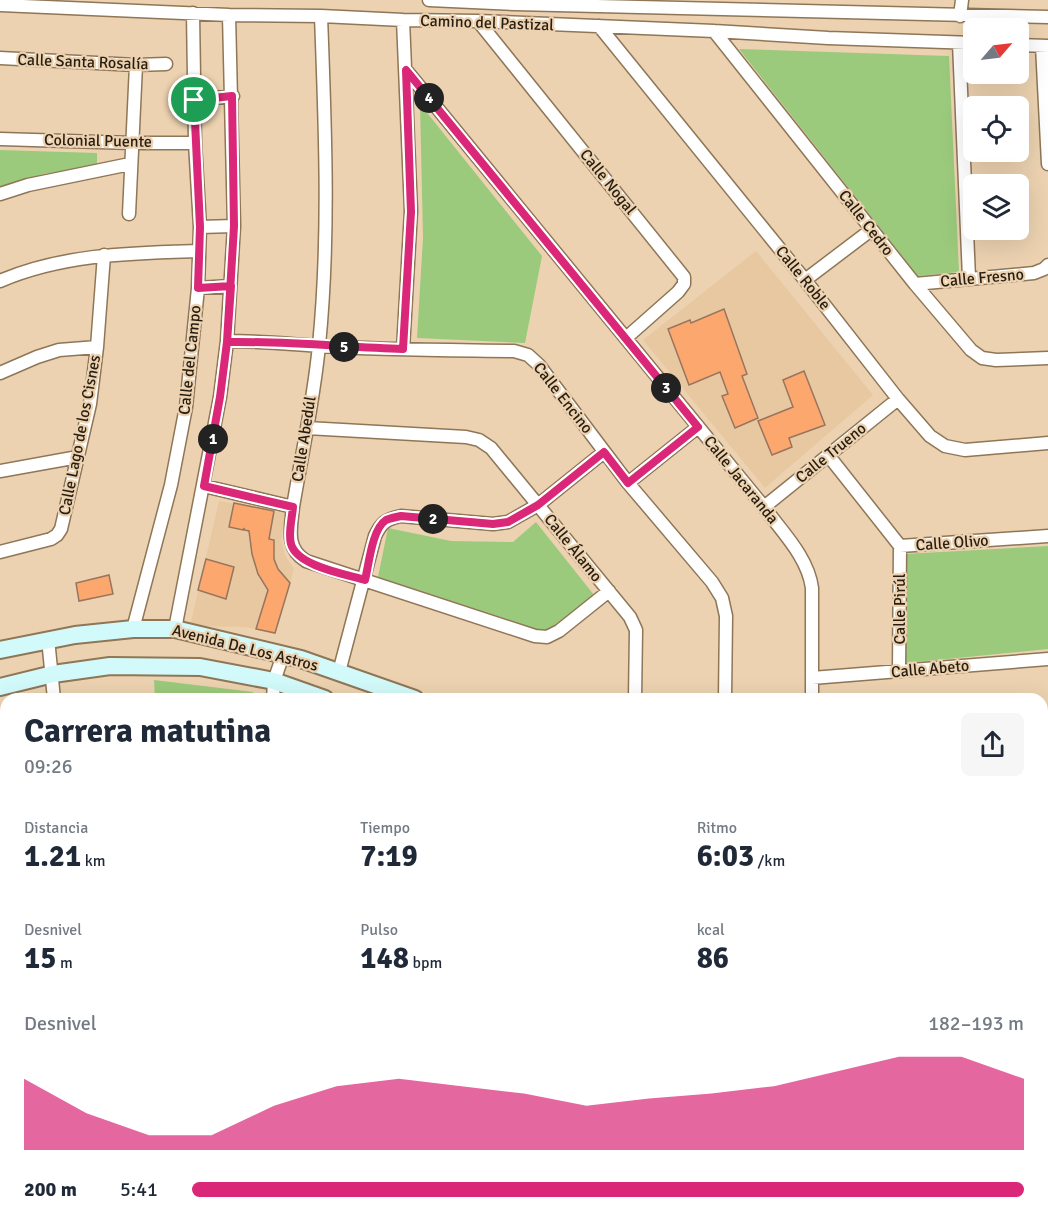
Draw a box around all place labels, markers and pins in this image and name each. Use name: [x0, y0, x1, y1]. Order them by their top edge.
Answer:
pin: [168, 74, 219, 125]
pin: 4: [414, 83, 444, 113]
pin: 5: [329, 332, 359, 362]
pin: 3: [651, 373, 681, 403]
pin: 1: [198, 424, 228, 454]
pin: 2: [418, 504, 448, 534]

